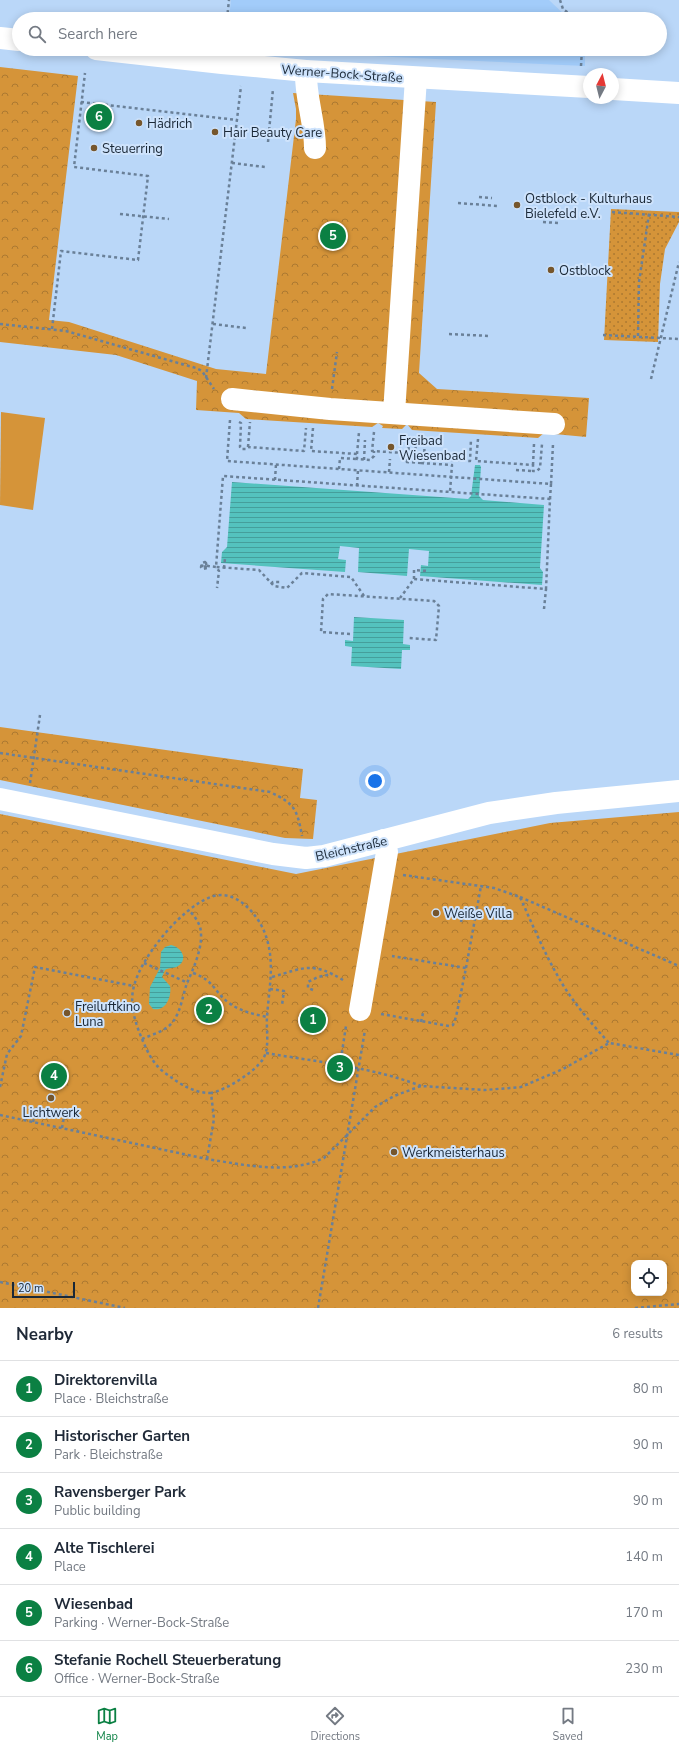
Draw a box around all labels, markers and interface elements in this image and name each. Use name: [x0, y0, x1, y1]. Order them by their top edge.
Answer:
search box: [12, 12, 667, 56]
icon: search: [26, 23, 48, 45]
text: Search here: [58, 24, 138, 44]
street label: Werner-Bock-Straße: [281, 61, 403, 87]
north arrow: [583, 68, 619, 104]
pin: 6: [86, 102, 112, 132]
place label: Hädrich: [147, 115, 192, 133]
marker: Hädrich: [134, 118, 144, 128]
place label: Hair Beauty Care: [223, 124, 322, 142]
marker: Hair Beauty Care: [210, 127, 220, 137]
place label: Steuerring: [102, 140, 163, 158]
marker: Steuerring: [89, 143, 99, 153]
place label: Ostblock - Kulturhaus Bielefeld e.V.: [525, 190, 652, 223]
marker: Ostblock - Kulturhaus Bielefeld e.V.: [512, 200, 522, 210]
pin: 5: [320, 221, 346, 251]
place label: Ostblock: [559, 262, 611, 280]
marker: Ostblock: [546, 265, 556, 275]
place label: Freibad Wiesenbad: [399, 432, 466, 465]
marker: Freibad Wiesenbad: [386, 442, 396, 452]
your location: [365, 771, 385, 791]
street label: Bleichstraße: [314, 832, 389, 866]
place label: Weiße Villa: [444, 905, 512, 923]
marker: Weiße Villa: [431, 908, 441, 918]
pin: 2: [196, 995, 222, 1025]
place label: Freiluftkino Luna: [75, 998, 140, 1031]
pin: 1: [300, 1005, 326, 1035]
marker: Freiluftkino Luna: [62, 1008, 72, 1018]
pin: 3: [327, 1053, 353, 1083]
pin: 4: [41, 1061, 67, 1091]
marker: Lichtwerk: [46, 1093, 56, 1103]
place label: Lichtwerk: [22, 1104, 80, 1122]
place label: Werkmeisterhaus: [402, 1144, 505, 1162]
marker: Werkmeisterhaus: [389, 1147, 399, 1157]
map controls: [631, 1260, 667, 1296]
button: locate: [631, 1260, 667, 1296]
scale bar: [12, 1280, 75, 1299]
text: 20 m: [18, 1281, 43, 1296]
text: Nearby: [16, 1323, 73, 1346]
text: 6 results: [612, 1325, 663, 1343]
text: Direktorenvilla: [54, 1370, 157, 1390]
text: 1: [25, 1380, 33, 1398]
text: 80 m: [633, 1380, 663, 1398]
text: Place · Bleichstraße: [54, 1390, 168, 1408]
text: Historischer Garten: [54, 1426, 190, 1446]
text: 2: [25, 1436, 33, 1454]
text: 90 m: [633, 1436, 663, 1454]
text: Park · Bleichstraße: [54, 1446, 163, 1464]
text: Ravensberger Park: [54, 1482, 186, 1502]
text: 3: [25, 1492, 33, 1510]
text: 90 m: [633, 1492, 663, 1510]
text: Public building: [54, 1502, 141, 1520]
text: Alte Tischlerei: [54, 1538, 155, 1558]
text: 4: [25, 1548, 33, 1566]
text: 140 m: [625, 1548, 663, 1566]
text: Place: [54, 1558, 86, 1576]
text: Wiesenbad: [54, 1594, 133, 1614]
text: 5: [25, 1604, 33, 1622]
text: 170 m: [625, 1604, 663, 1622]
text: Parking · Werner-Bock-Straße: [54, 1614, 229, 1632]
text: Stefanie Rochell Steuerberatung: [54, 1650, 281, 1670]
text: 6: [25, 1660, 33, 1678]
text: 230 m: [625, 1660, 663, 1678]
text: Office · Werner-Bock-Straße: [54, 1670, 219, 1688]
tab: Map: [96, 1705, 118, 1744]
tab: Directions: [310, 1705, 360, 1744]
tab: Saved: [552, 1705, 583, 1744]

